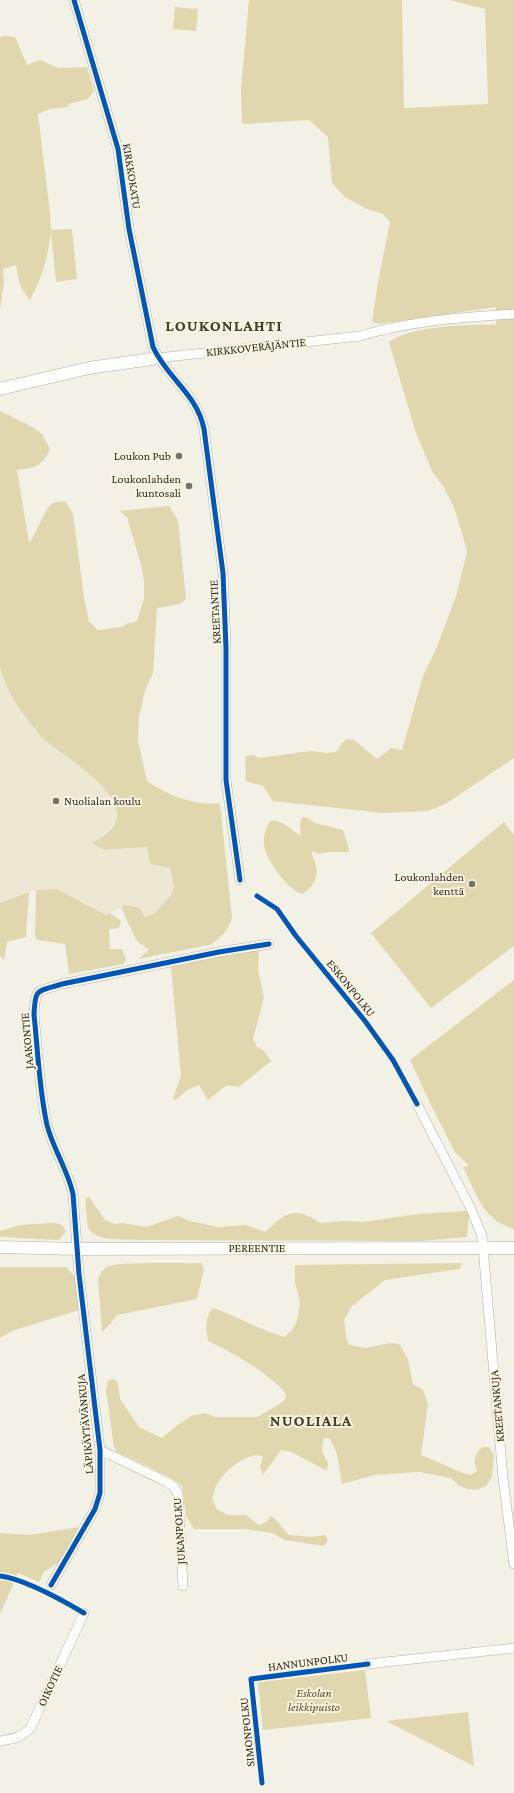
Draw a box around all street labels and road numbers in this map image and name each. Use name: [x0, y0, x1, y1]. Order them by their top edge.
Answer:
street label: KIRKKOKATU: [120, 142, 144, 210]
street label: KIRKKOVERÄJÄNTIE: [205, 335, 307, 359]
street label: KREETANTIE: [206, 579, 224, 644]
street label: ESKONPOLKU: [324, 957, 378, 1020]
street label: JAAKONTIE: [18, 1012, 37, 1071]
street label: PEREENTIE: [229, 1241, 286, 1255]
street label: KREETANKUJA: [487, 1369, 507, 1443]
street label: LÄPIKÄYTÄVÄNKUJA: [74, 1373, 96, 1475]
street label: JUKANPOLKU: [170, 1497, 188, 1566]
street label: HANNUNPOLKU: [267, 1650, 349, 1674]
street label: OIKOTIE: [35, 1663, 66, 1708]
street label: SIMONPOLKU: [236, 1696, 258, 1767]

